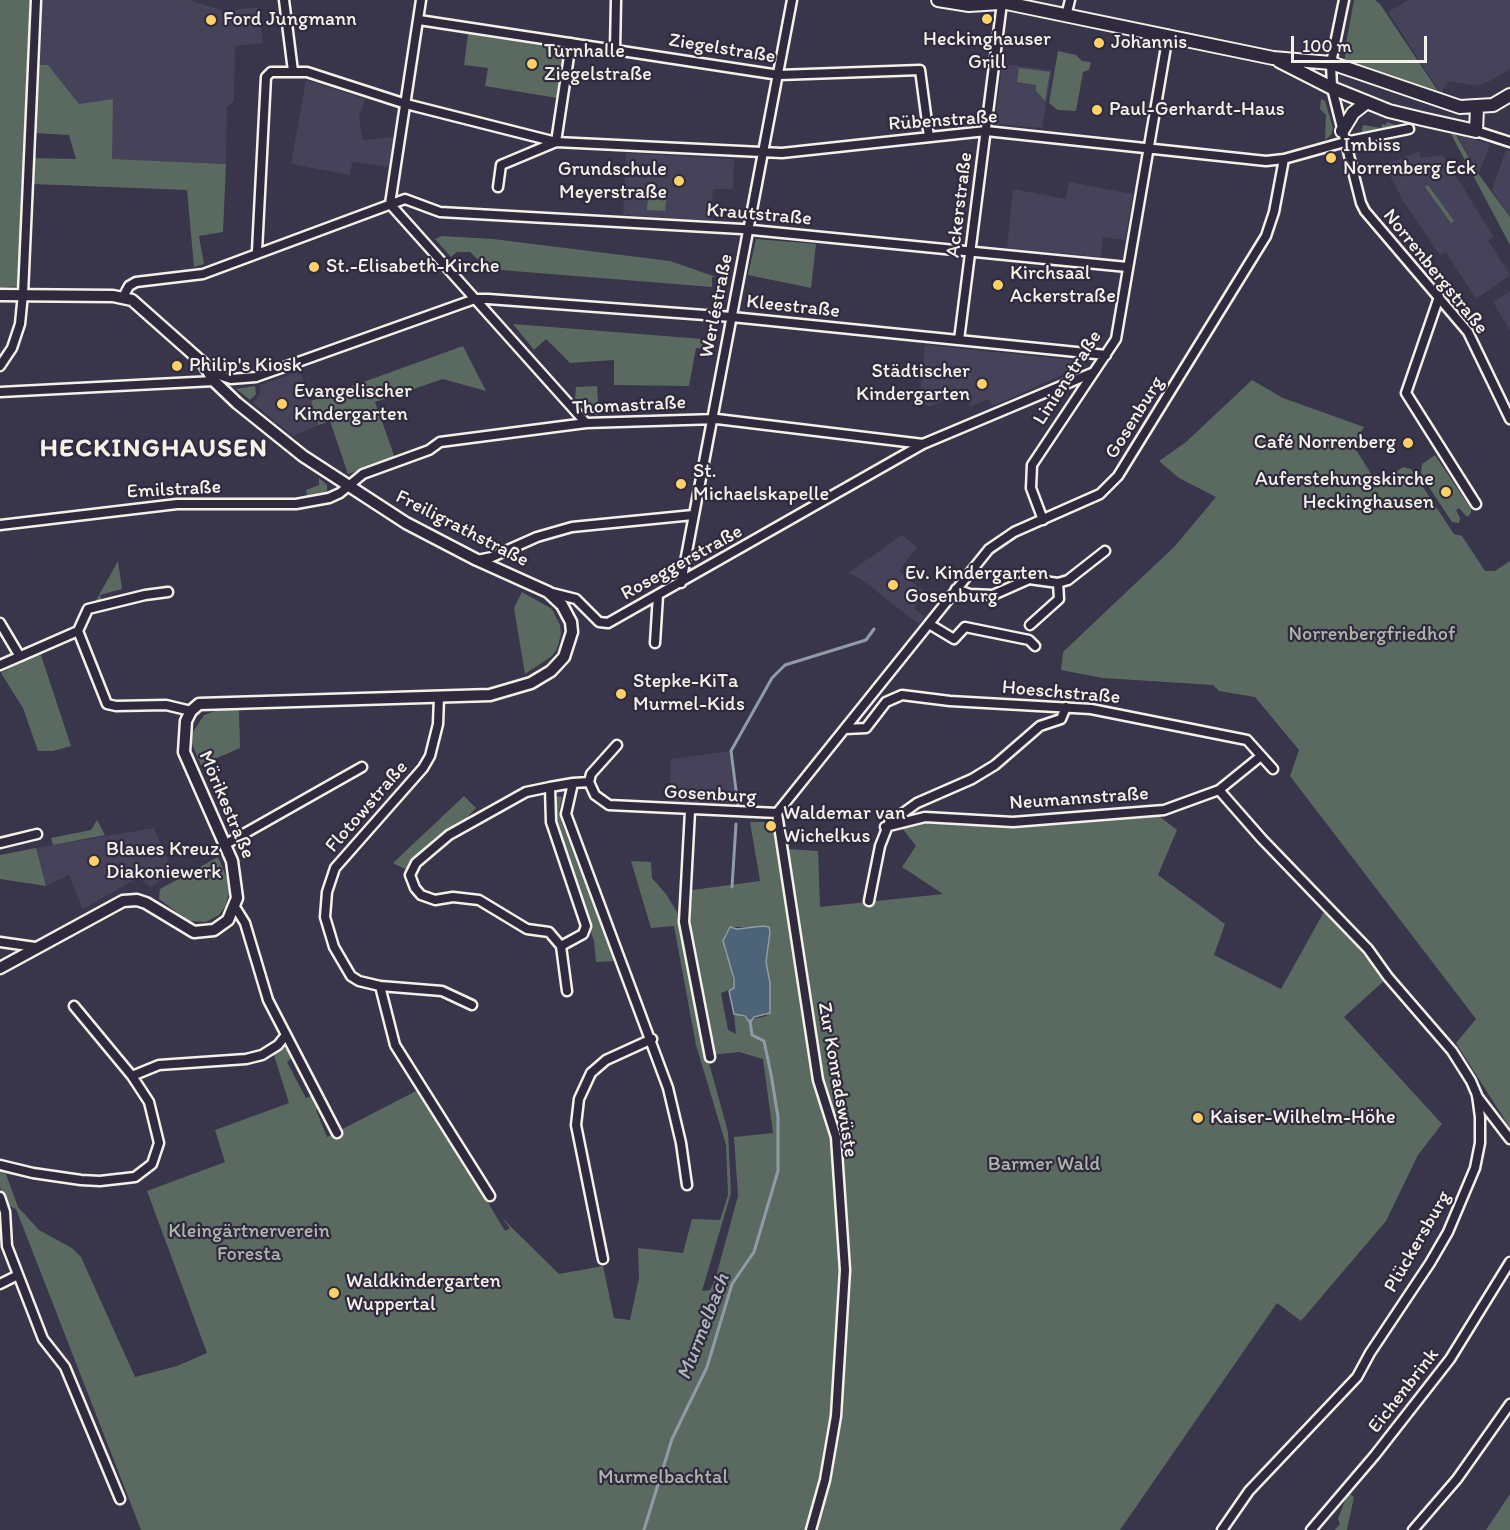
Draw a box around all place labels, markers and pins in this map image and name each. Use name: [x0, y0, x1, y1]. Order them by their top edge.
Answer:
place label: Ford Jungmann: [223, 8, 357, 32]
marker: Heckinghauser Grill: [980, 12, 994, 26]
marker: Ford Jungmann: [204, 13, 218, 27]
place label: Heckinghauser Grill: [923, 28, 1051, 75]
place label: Johannis: [1111, 31, 1187, 55]
marker: Johannis: [1092, 36, 1106, 50]
place label: Turnhalle Ziegelstraße: [544, 40, 652, 87]
marker: Turnhalle Ziegelstraße: [525, 57, 539, 71]
place label: Paul-Gerhardt-Haus: [1109, 98, 1285, 122]
marker: Paul-Gerhardt-Haus: [1090, 103, 1104, 117]
place label: Imbiss Norrenberg Eck: [1343, 134, 1476, 181]
marker: Imbiss Norrenberg Eck: [1324, 151, 1338, 165]
place label: Grundschule Meyerstraße: [558, 158, 667, 205]
marker: Grundschule Meyerstraße: [672, 174, 686, 188]
place label: St.-Elisabeth-Kirche: [326, 255, 500, 279]
marker: St.-Elisabeth-Kirche: [307, 260, 321, 274]
place label: Kirchsaal Ackerstraße: [1010, 262, 1116, 309]
marker: Kirchsaal Ackerstraße: [991, 278, 1005, 292]
place label: Philip's Kiosk: [189, 354, 302, 378]
marker: Philip's Kiosk: [170, 359, 184, 373]
place label: Städtischer Kindergarten: [856, 360, 970, 407]
marker: Städtischer Kindergarten: [975, 377, 989, 391]
place label: Evangelischer Kindergarten: [294, 380, 412, 427]
marker: Evangelischer Kindergarten: [275, 397, 289, 411]
place label: Café Norrenberg: [1254, 431, 1396, 455]
marker: Café Norrenberg: [1401, 436, 1415, 450]
place label: St. Michaelskapelle: [693, 460, 829, 507]
place label: Auferstehungskirche Heckinghausen: [1255, 468, 1434, 515]
marker: St. Michaelskapelle: [674, 477, 688, 491]
marker: Auferstehungskirche Heckinghausen: [1439, 485, 1453, 499]
place label: Ev. Kindergarten Gosenburg: [905, 562, 1048, 609]
marker: Ev. Kindergarten Gosenburg: [886, 578, 900, 592]
place label: Stepke-KiTa Murmel-Kids: [633, 670, 745, 717]
marker: Stepke-KiTa Murmel-Kids: [614, 687, 628, 701]
place label: Waldemar van Wichelkus: [783, 802, 906, 849]
marker: Waldemar van Wichelkus: [764, 819, 778, 833]
place label: Blaues Kreuz Diakoniewerk: [106, 838, 221, 885]
marker: Blaues Kreuz Diakoniewerk: [87, 854, 101, 868]
place label: Kaiser-Wilhelm-Höhe: [1210, 1106, 1395, 1130]
marker: Kaiser-Wilhelm-Höhe: [1191, 1111, 1205, 1125]
place label: Waldkindergarten Wuppertal: [346, 1270, 501, 1317]
marker: Waldkindergarten Wuppertal: [327, 1286, 341, 1300]

